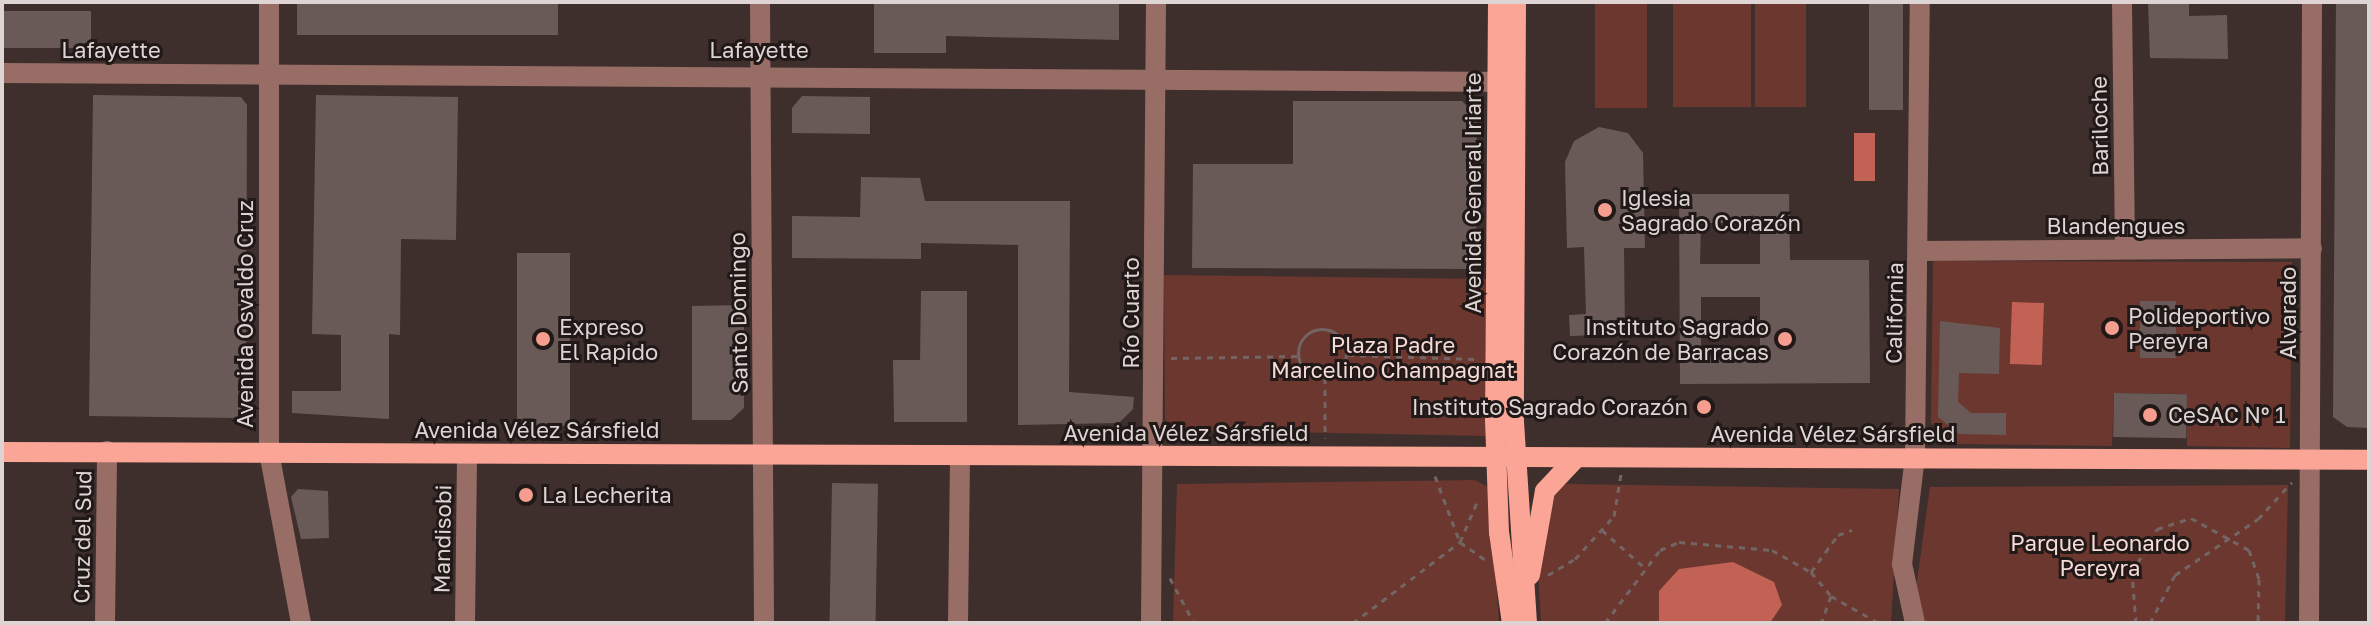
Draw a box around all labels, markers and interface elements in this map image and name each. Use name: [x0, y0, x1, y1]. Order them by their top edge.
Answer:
street label: Lafayette: [61, 37, 161, 63]
street label: Lafayette: [709, 37, 809, 63]
street label: Avenida General Iriarte: [1460, 72, 1486, 314]
street label: Bariloche: [2085, 76, 2113, 176]
place label: Iglesia Sagrado Corazón: [1621, 184, 1801, 236]
street label: Avenida Osvaldo Cruz: [232, 200, 258, 428]
marker: Iglesia Sagrado Corazón: [1596, 201, 1614, 219]
street label: Blandengues: [2047, 213, 2185, 239]
street label: Santo Domingo: [723, 232, 753, 394]
street label: Río Cuarto: [1118, 257, 1144, 369]
street label: California: [1880, 262, 1908, 364]
street label: Alvarado: [2275, 267, 2301, 359]
place label: Polideportivo Pereyra: [2128, 302, 2270, 354]
place label: Expreso El Rapido: [559, 313, 658, 364]
place label: Instituto Sagrado Corazón de Barracas: [1552, 313, 1769, 364]
marker: Polideportivo Pereyra: [2103, 319, 2121, 337]
marker: Expreso El Rapido: [534, 330, 552, 348]
marker: Instituto Sagrado Corazón de Barracas: [1776, 330, 1794, 348]
park label: Plaza Padre Marcelino Champagnat: [1271, 331, 1515, 382]
place label: Instituto Sagrado Corazón: [1412, 394, 1688, 420]
marker: Instituto Sagrado Corazón: [1695, 398, 1713, 416]
place label: CeSAC Nº 1: [2168, 402, 2286, 428]
marker: CeSAC Nº 1: [2139, 404, 2161, 426]
street label: Avenida Vélez Sársfield: [414, 417, 660, 443]
street label: Avenida Vélez Sársfield: [1063, 420, 1309, 446]
street label: Avenida Vélez Sársfield: [1710, 421, 1956, 447]
street label: Cruz del Sud: [68, 470, 96, 604]
place label: La Lecherita: [542, 482, 672, 508]
street label: Mandisobi: [428, 484, 456, 594]
marker: La Lecherita: [517, 486, 535, 504]
park label: Parque Leonardo Pereyra: [2010, 529, 2190, 580]

